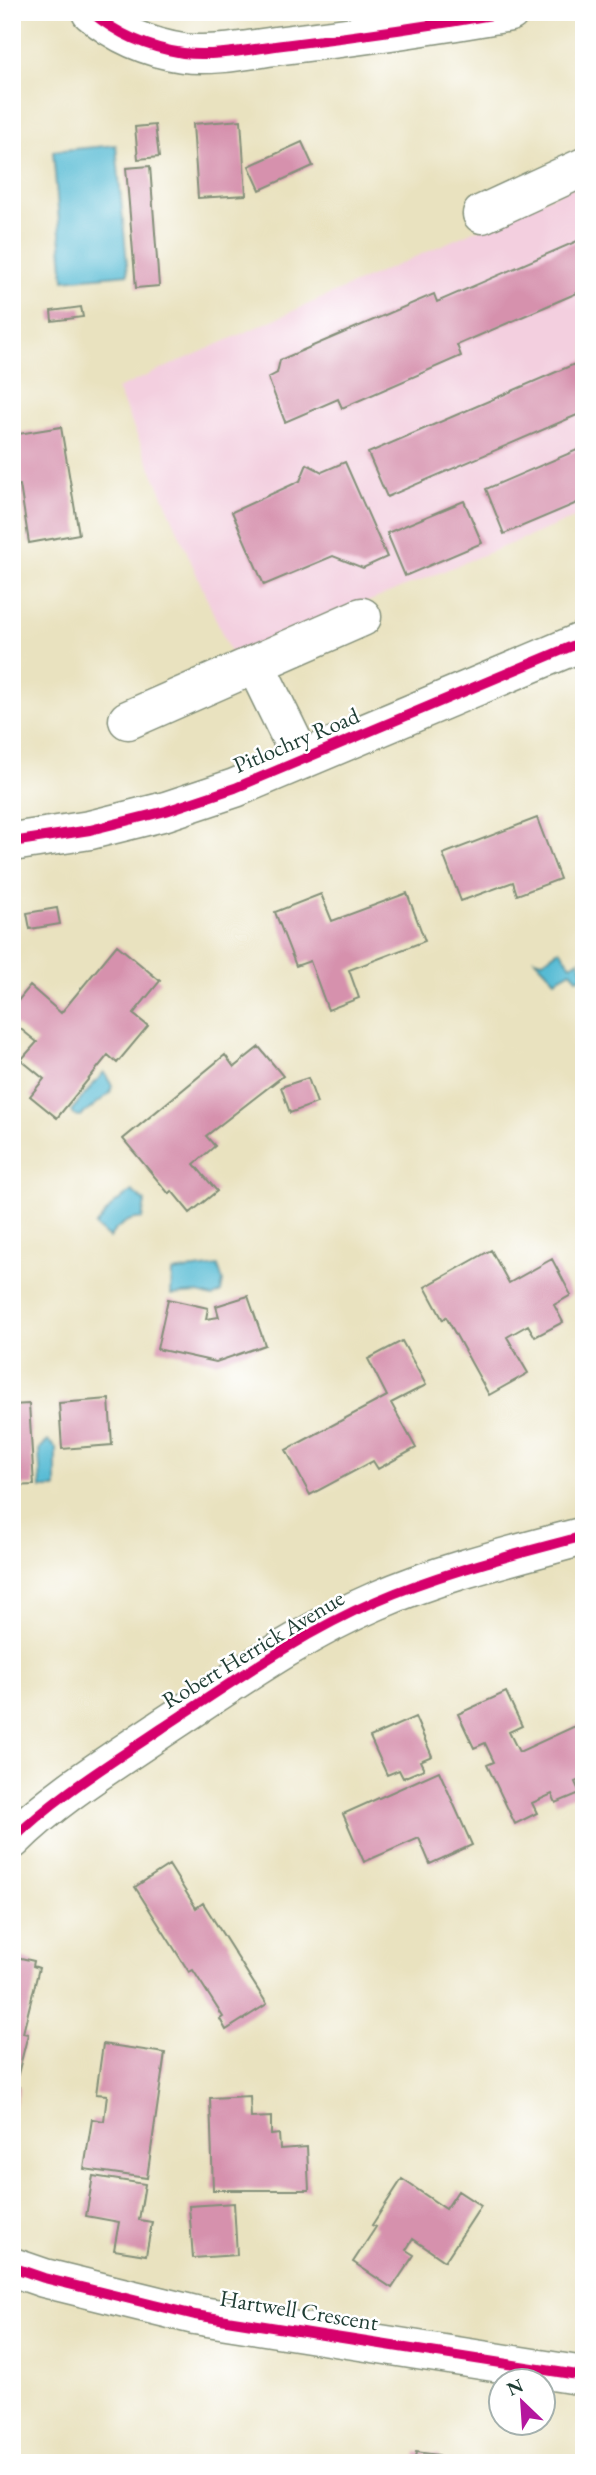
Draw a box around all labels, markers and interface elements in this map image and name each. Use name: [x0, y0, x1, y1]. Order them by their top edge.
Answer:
street label: Pitlochry Road: [228, 700, 364, 780]
street label: Robert Herrick Avenue: [156, 1583, 350, 1715]
street label: Hartwell Crescent: [218, 2283, 381, 2337]
north arrow: [488, 2366, 558, 2436]
text: N: [503, 2372, 528, 2402]

